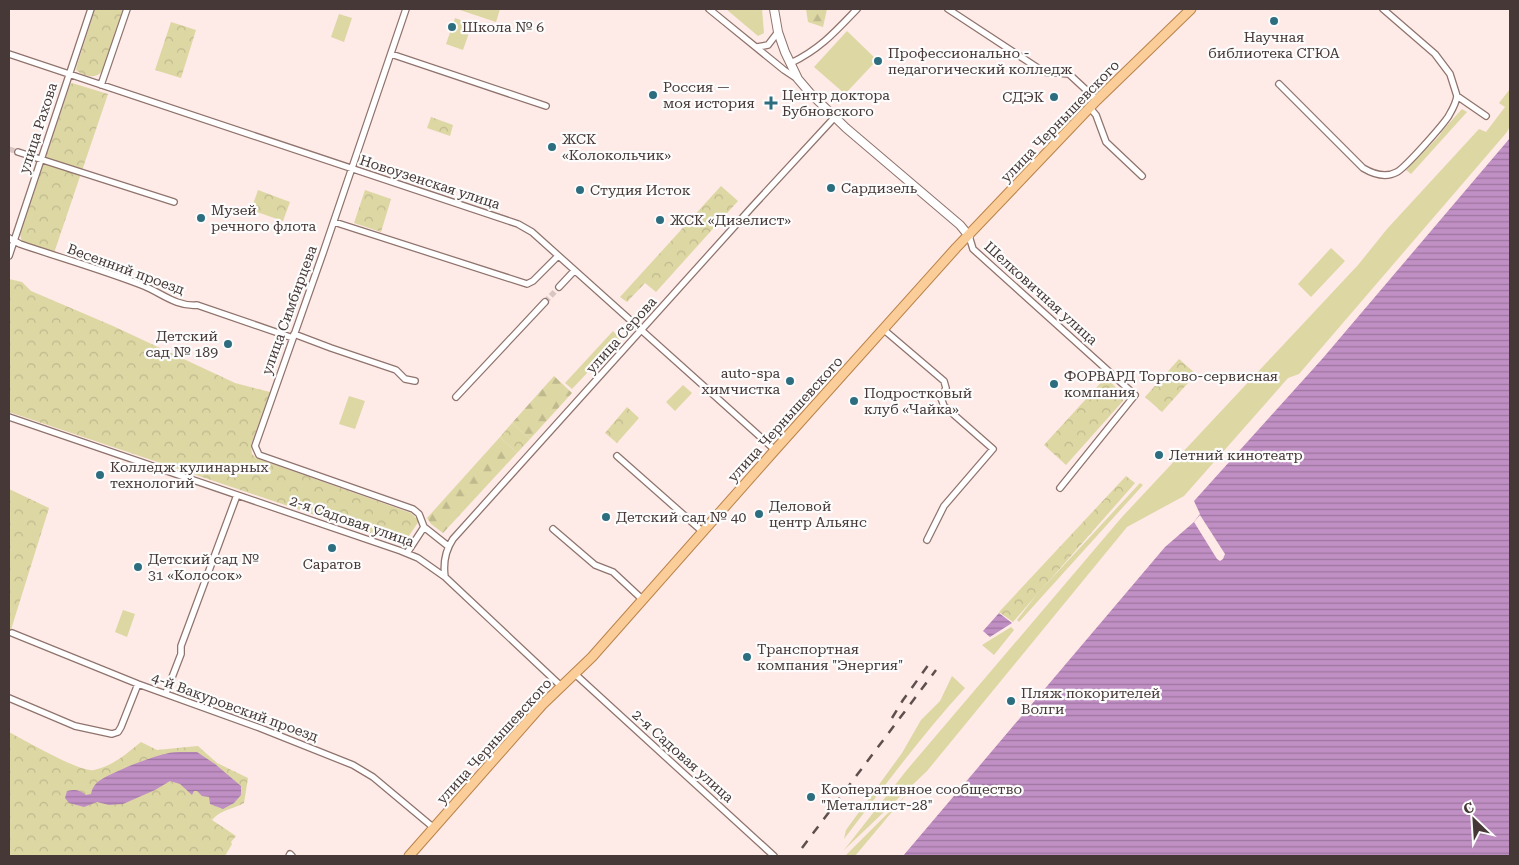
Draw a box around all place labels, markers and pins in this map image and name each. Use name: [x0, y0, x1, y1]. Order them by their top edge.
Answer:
marker: Научная библиотека СГЮА: [1268, 15, 1280, 27]
place label: Школа № 6: [462, 19, 544, 35]
marker: Школа № 6: [446, 21, 458, 33]
place label: Научная библиотека СГЮА: [1208, 29, 1340, 61]
place label: Профессионально - педагогический колледж: [888, 45, 1073, 77]
marker: Профессионально - педагогический колледж: [872, 55, 884, 67]
place label: Россия — моя история: [663, 79, 755, 111]
place label: Центр доктора Бубновского: [782, 87, 890, 119]
marker: Россия — моя история: [647, 89, 659, 101]
place label: СДЭК: [1002, 89, 1044, 105]
marker: СДЭК: [1048, 91, 1060, 103]
marker: Центр доктора Бубновского: [764, 96, 778, 110]
place label: ЖСК «Колокольчик»: [562, 131, 671, 163]
marker: ЖСК «Колокольчик»: [546, 141, 558, 153]
place label: Сардизель: [841, 180, 918, 196]
place label: Студия Исток: [590, 182, 691, 198]
marker: Сардизель: [825, 182, 837, 194]
marker: Студия Исток: [574, 184, 586, 196]
place label: Музей речного флота: [211, 202, 317, 234]
marker: Музей речного флота: [195, 212, 207, 224]
place label: ЖСК «Дизелист»: [670, 212, 791, 228]
marker: ЖСК «Дизелист»: [654, 214, 666, 226]
place label: Детский сад № 189: [145, 328, 218, 360]
marker: Детский сад № 189: [222, 338, 234, 350]
place label: auto-spa химчистка: [701, 365, 780, 397]
place label: ФОРВАРД Торгово-сервисная компания: [1064, 368, 1278, 400]
marker: auto-spa химчистка: [784, 375, 796, 387]
marker: ФОРВАРД Торгово-сервисная компания: [1048, 378, 1060, 390]
place label: Подростковый клуб «Чайка»: [864, 385, 972, 417]
marker: Подростковый клуб «Чайка»: [848, 395, 860, 407]
place label: Летний кинотеатр: [1169, 447, 1303, 463]
marker: Летний кинотеатр: [1153, 449, 1165, 461]
place label: Колледж кулинарных технологий: [110, 459, 269, 491]
marker: Колледж кулинарных технологий: [94, 469, 106, 481]
place label: Деловой центр Альянс: [769, 498, 867, 530]
marker: Деловой центр Альянс: [753, 508, 765, 520]
place label: Детский сад № 40: [616, 509, 746, 525]
marker: Детский сад № 40: [600, 511, 612, 523]
marker: Саратов: [326, 542, 338, 554]
place label: Детский сад № 31 «Колосок»: [148, 551, 259, 583]
place label: Саратов: [303, 556, 361, 572]
marker: Детский сад № 31 «Колосок»: [132, 561, 144, 573]
place label: Транспортная компания "Энергия": [757, 641, 903, 673]
marker: Транспортная компания "Энергия": [741, 651, 753, 663]
place label: Пляж покорителей Волги: [1021, 685, 1161, 717]
marker: Пляж покорителей Волги: [1005, 695, 1017, 707]
place label: Кооперативное сообщество "Металлист-28": [821, 781, 1022, 813]
marker: Кооперативное сообщество "Металлист-28": [805, 791, 817, 803]

